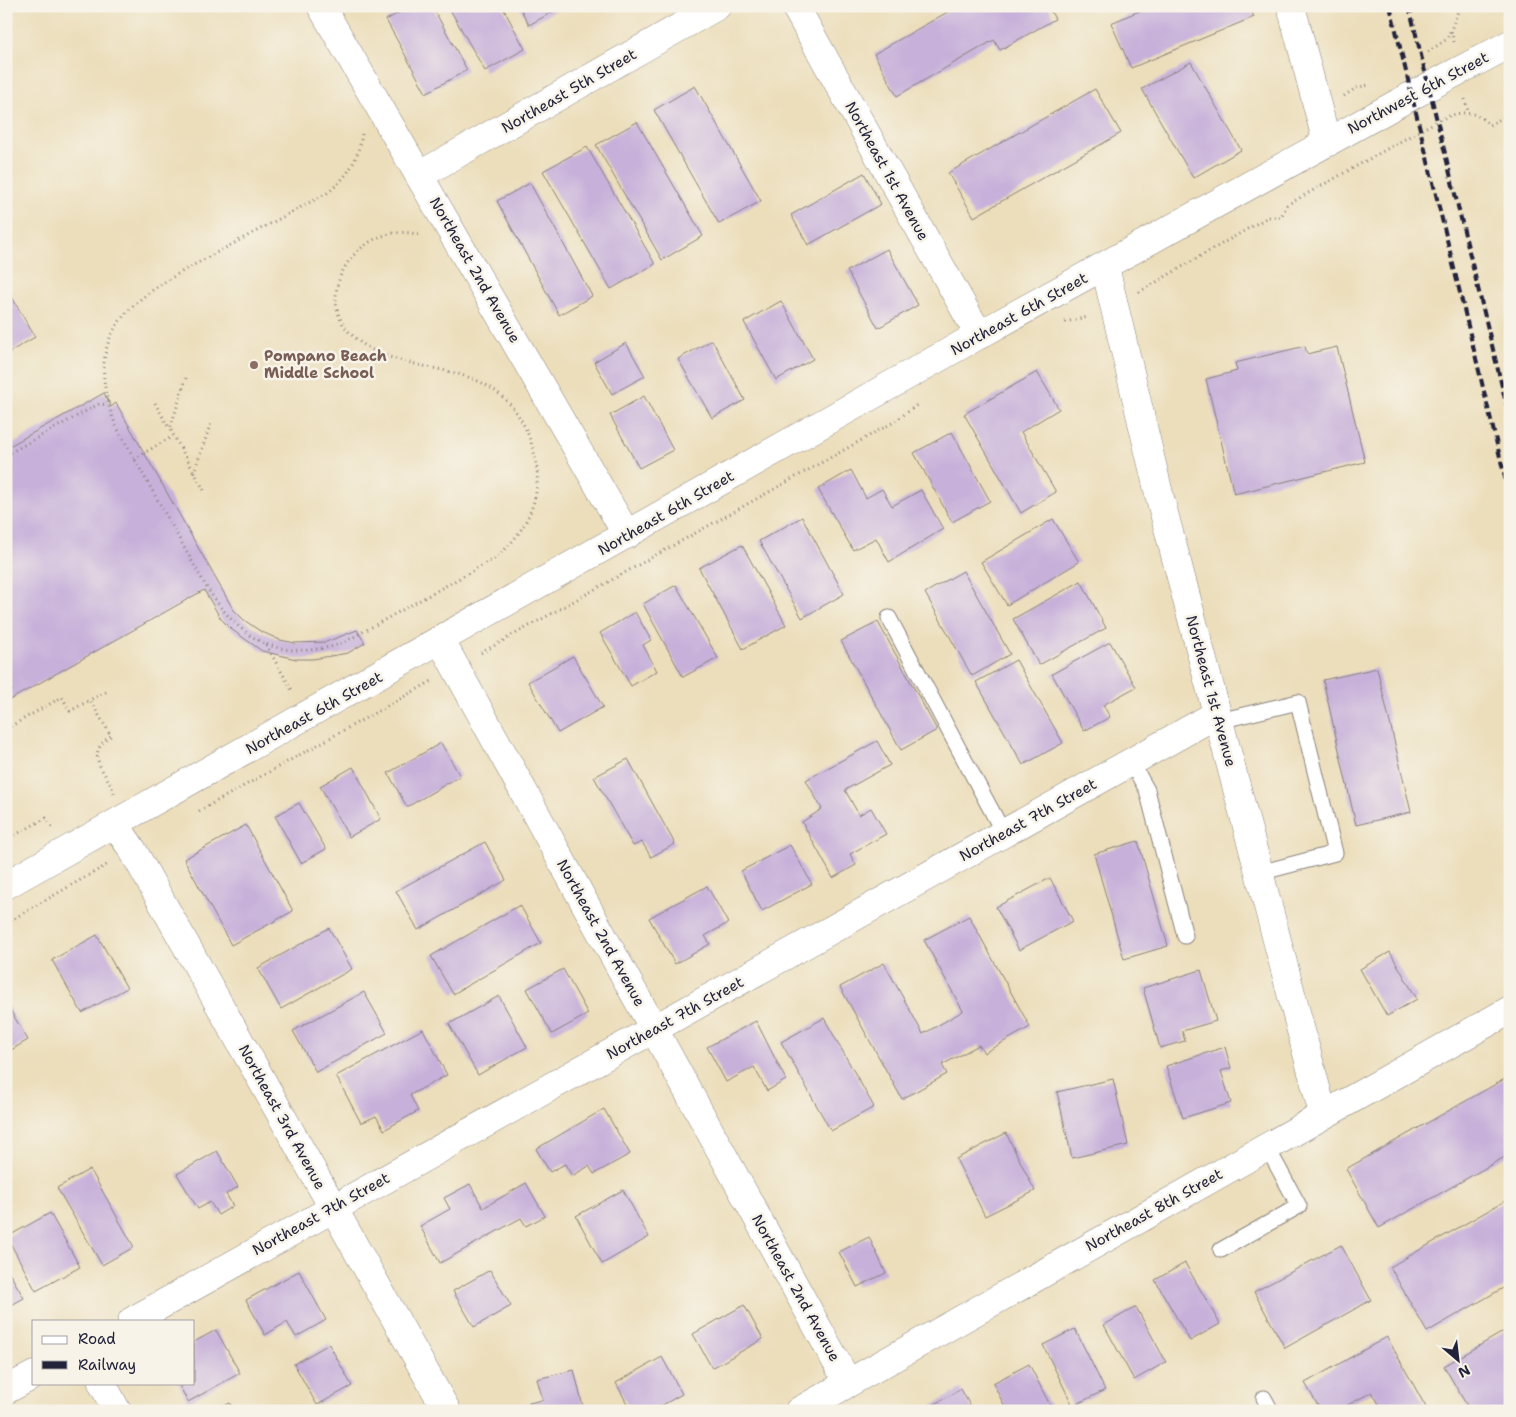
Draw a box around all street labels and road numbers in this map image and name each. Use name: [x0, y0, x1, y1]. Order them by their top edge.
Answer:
street label: Northeast 5th Street: [498, 44, 640, 138]
street label: Northwest 6th Street: [1344, 47, 1492, 139]
street label: Northeast 1st Avenue: [840, 98, 934, 244]
street label: Northeast 2nd Avenue: [425, 193, 525, 347]
street label: Northeast 6th Street: [947, 268, 1091, 360]
street label: Northeast 6th Street: [594, 466, 738, 560]
street label: Northeast 1st Avenue: [1181, 613, 1241, 769]
street label: Northeast 6th Street: [242, 667, 386, 759]
street label: Northeast 7th Street: [956, 774, 1100, 866]
street label: Northeast 2nd Avenue: [552, 856, 650, 1010]
street label: Northeast 7th Street: [603, 972, 747, 1064]
street label: Northeast 3rd Avenue: [234, 1041, 330, 1193]
street label: Northeast 8th Street: [1082, 1164, 1226, 1256]
street label: Northeast 7th Street: [249, 1168, 393, 1260]
street label: Northeast 2nd Avenue: [747, 1211, 845, 1365]

